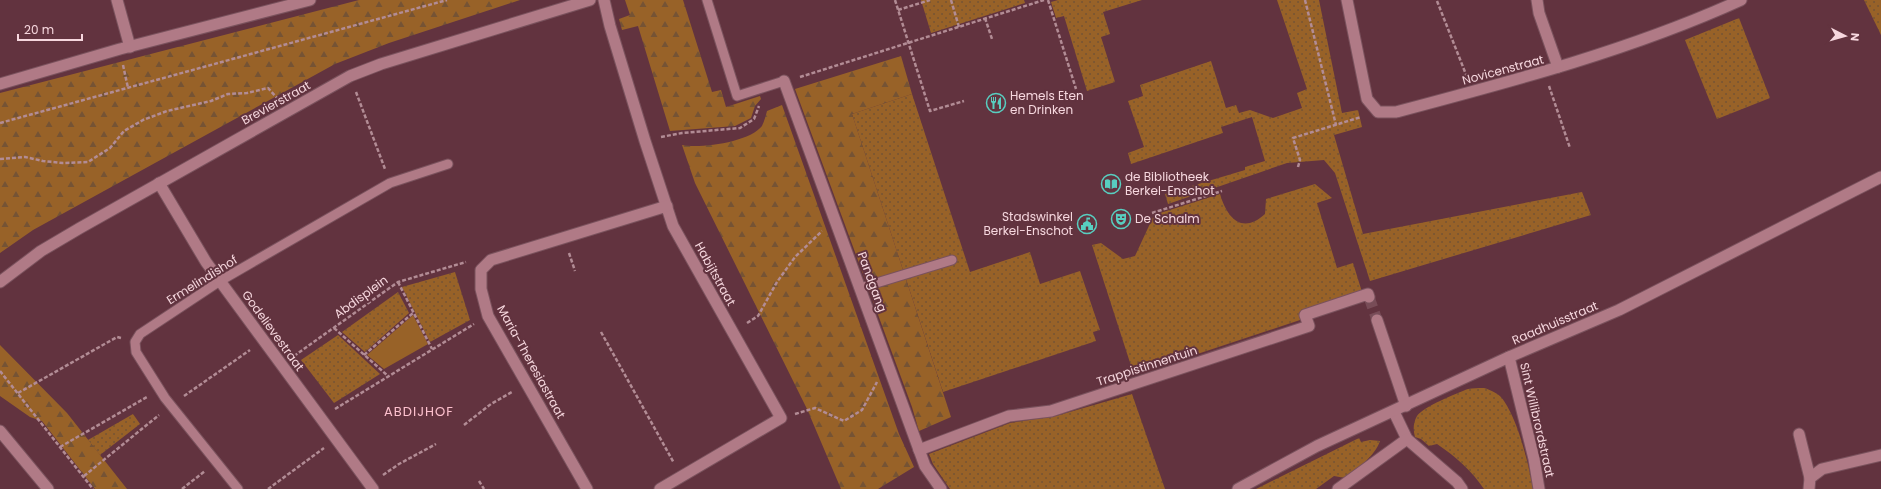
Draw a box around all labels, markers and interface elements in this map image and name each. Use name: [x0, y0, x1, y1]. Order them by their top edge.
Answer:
scale bar: [18, 16, 82, 42]
north arrow: [1825, 16, 1865, 56]
text: 20 m: [24, 21, 54, 38]
text: N: [1847, 32, 1863, 42]
street label: Novicenstraat: [1460, 50, 1546, 89]
street label: Brevierstraat: [238, 77, 313, 129]
place label: Hemels Eten en Drinken: [1010, 87, 1084, 118]
restaurant icon: Hemels Eten en Drinken: [985, 92, 1007, 114]
place label: de Bibliotheek Berkel-Enschot: [1125, 168, 1215, 199]
library icon: de Bibliotheek Berkel-Enschot: [1100, 173, 1122, 195]
place label: Stadswinkel Berkel-Enschot: [983, 208, 1073, 239]
theatre icon: De Schalm: [1110, 208, 1132, 230]
place label: De Schalm: [1135, 210, 1200, 227]
public building icon: Stadswinkel Berkel-Enschot: [1076, 213, 1098, 235]
street label: Habijtstraat: [691, 239, 740, 309]
street label: Pandgang: [854, 249, 891, 314]
street label: Ermelindishof: [163, 251, 240, 308]
street label: Abdisplein: [330, 271, 391, 322]
street label: Godelievestraat: [238, 287, 308, 374]
street label: Raadhuisstraat: [1509, 297, 1600, 348]
street label: Maria-Theresiastraat: [493, 302, 570, 421]
street label: Trappistinnentuin: [1094, 341, 1199, 390]
street label: Sint Willibrordstraat: [1516, 361, 1559, 479]
district label: ABDIJHOF: [384, 402, 454, 421]

